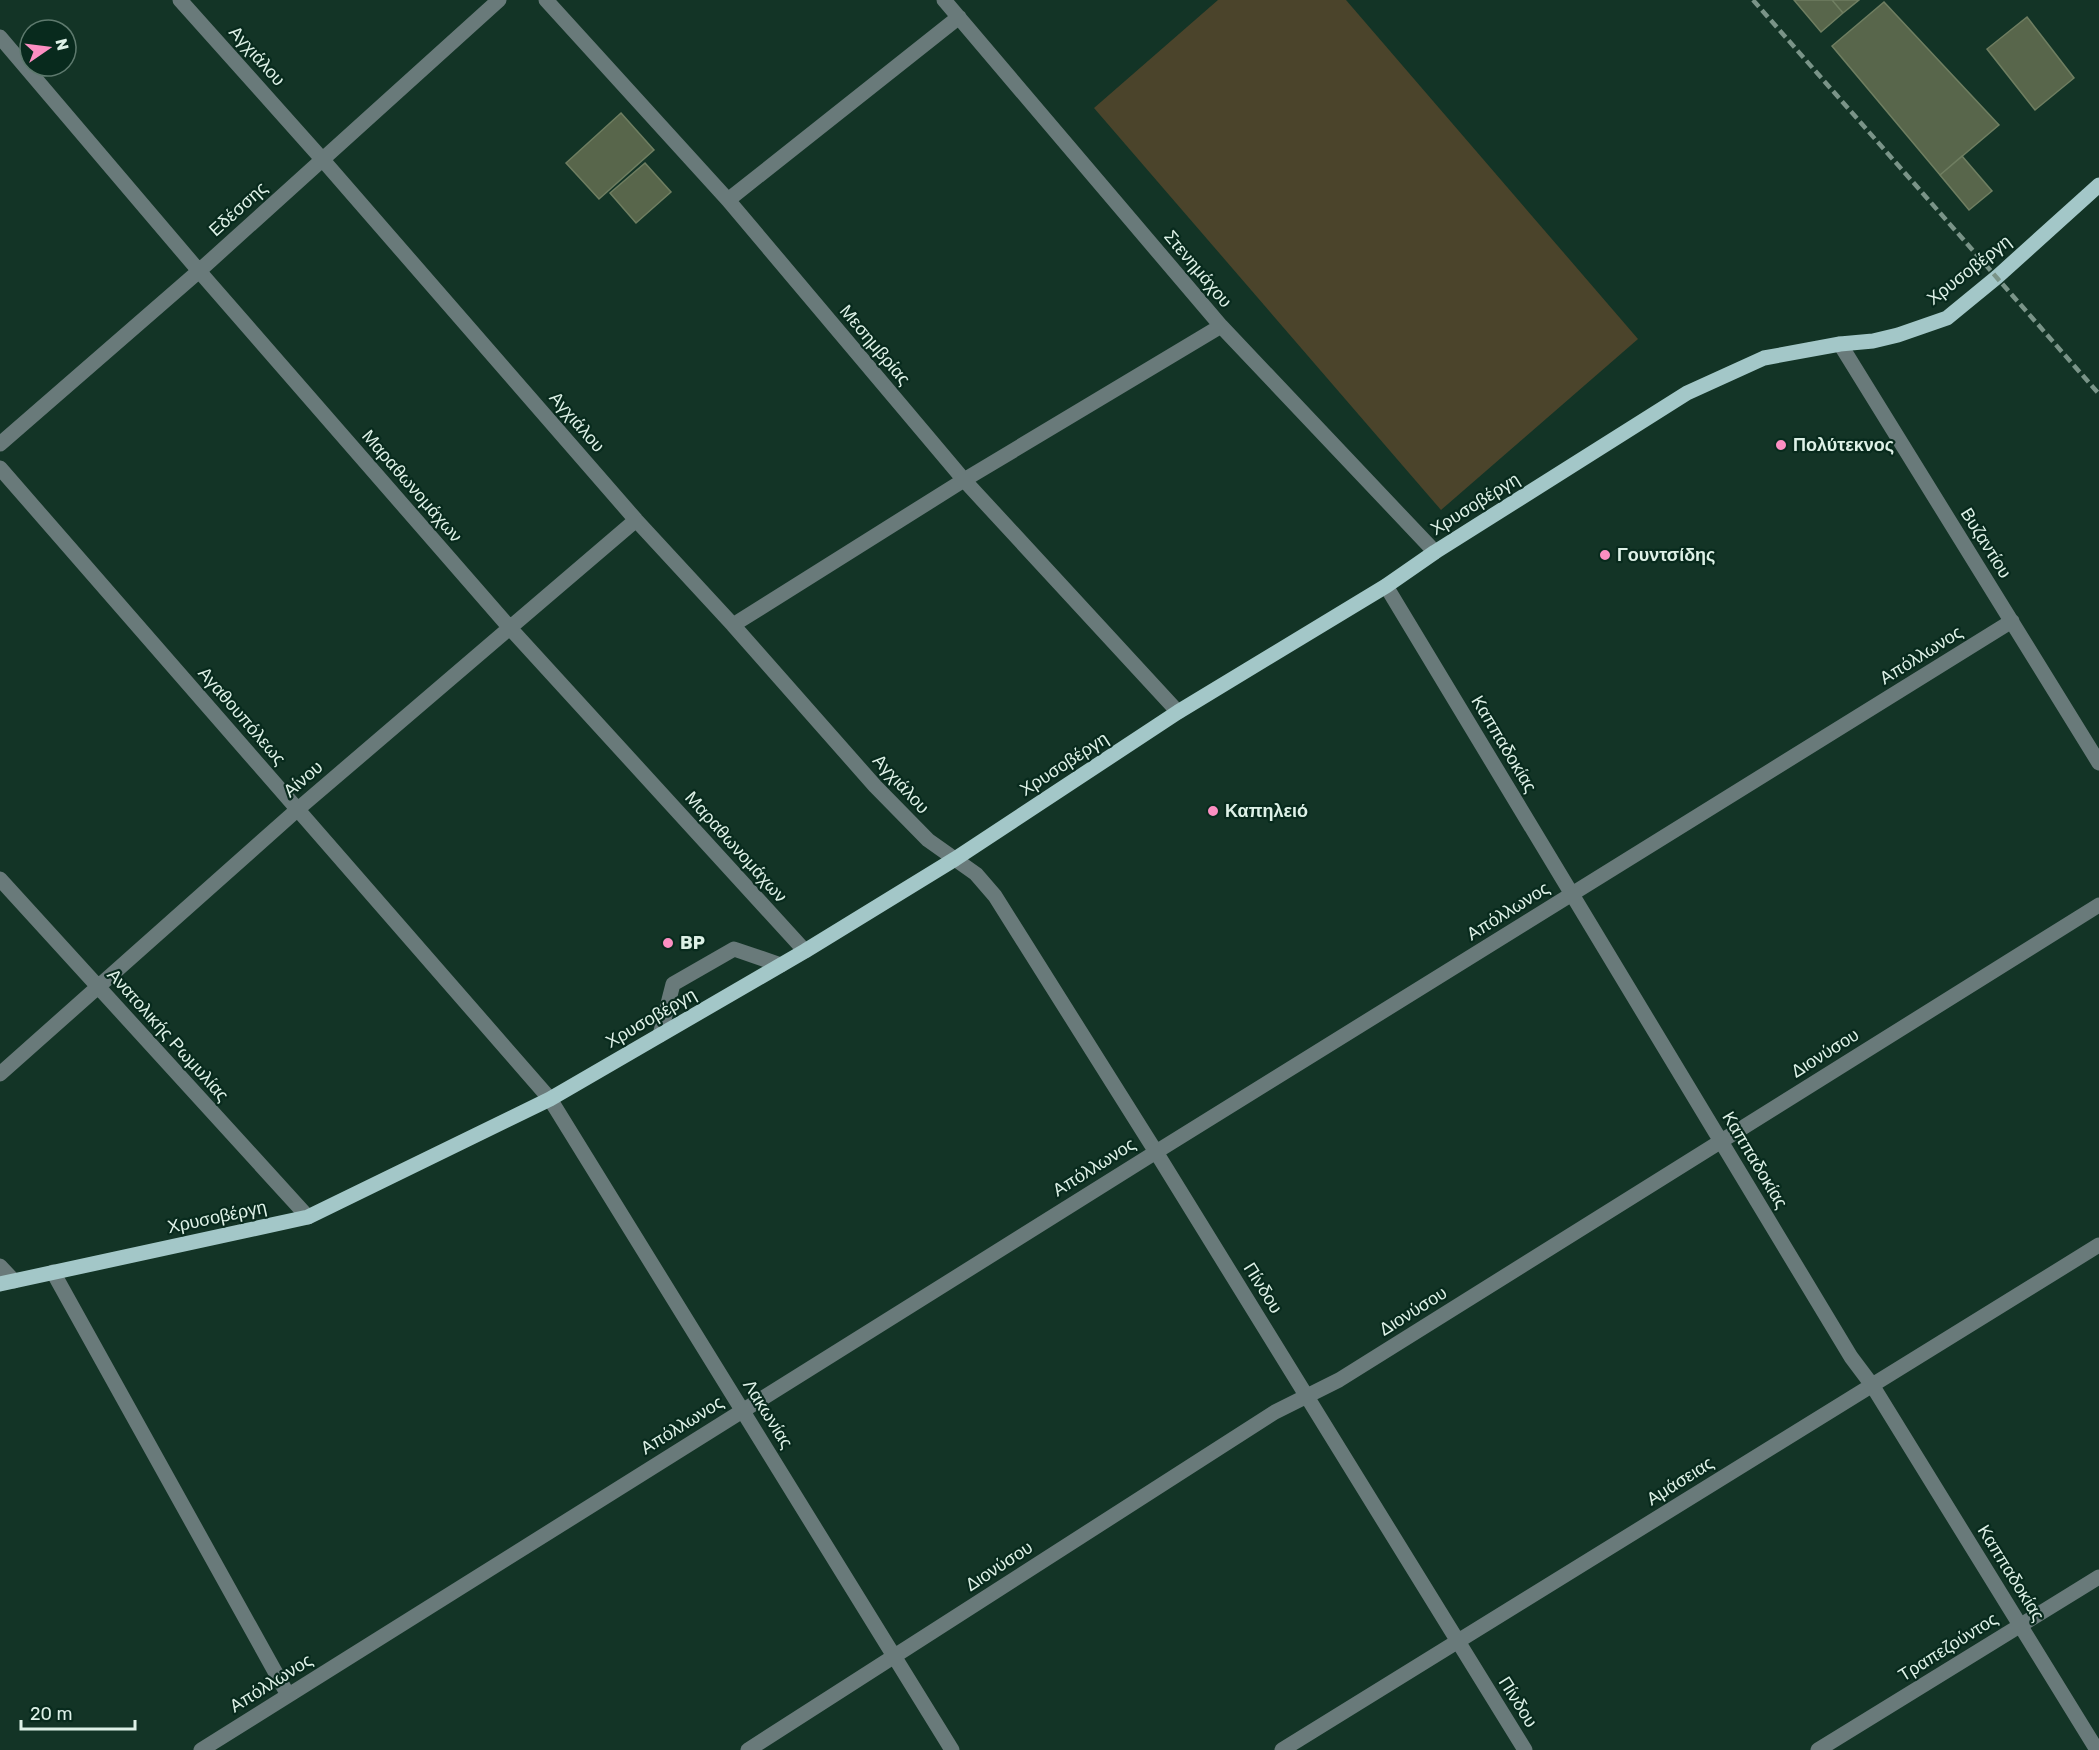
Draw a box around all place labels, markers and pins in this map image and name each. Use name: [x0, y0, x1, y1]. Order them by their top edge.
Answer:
place label: Πολύτεκνος: [1793, 434, 1894, 456]
marker: Πολύτεκνος: [1774, 438, 1788, 452]
place label: Γουντσίδης: [1617, 544, 1715, 566]
marker: Γουντσίδης: [1598, 548, 1612, 562]
place label: Καπηλειό: [1225, 800, 1308, 822]
marker: Καπηλειό: [1206, 804, 1220, 818]
place label: BP: [680, 932, 705, 954]
marker: BP: [661, 936, 675, 950]

